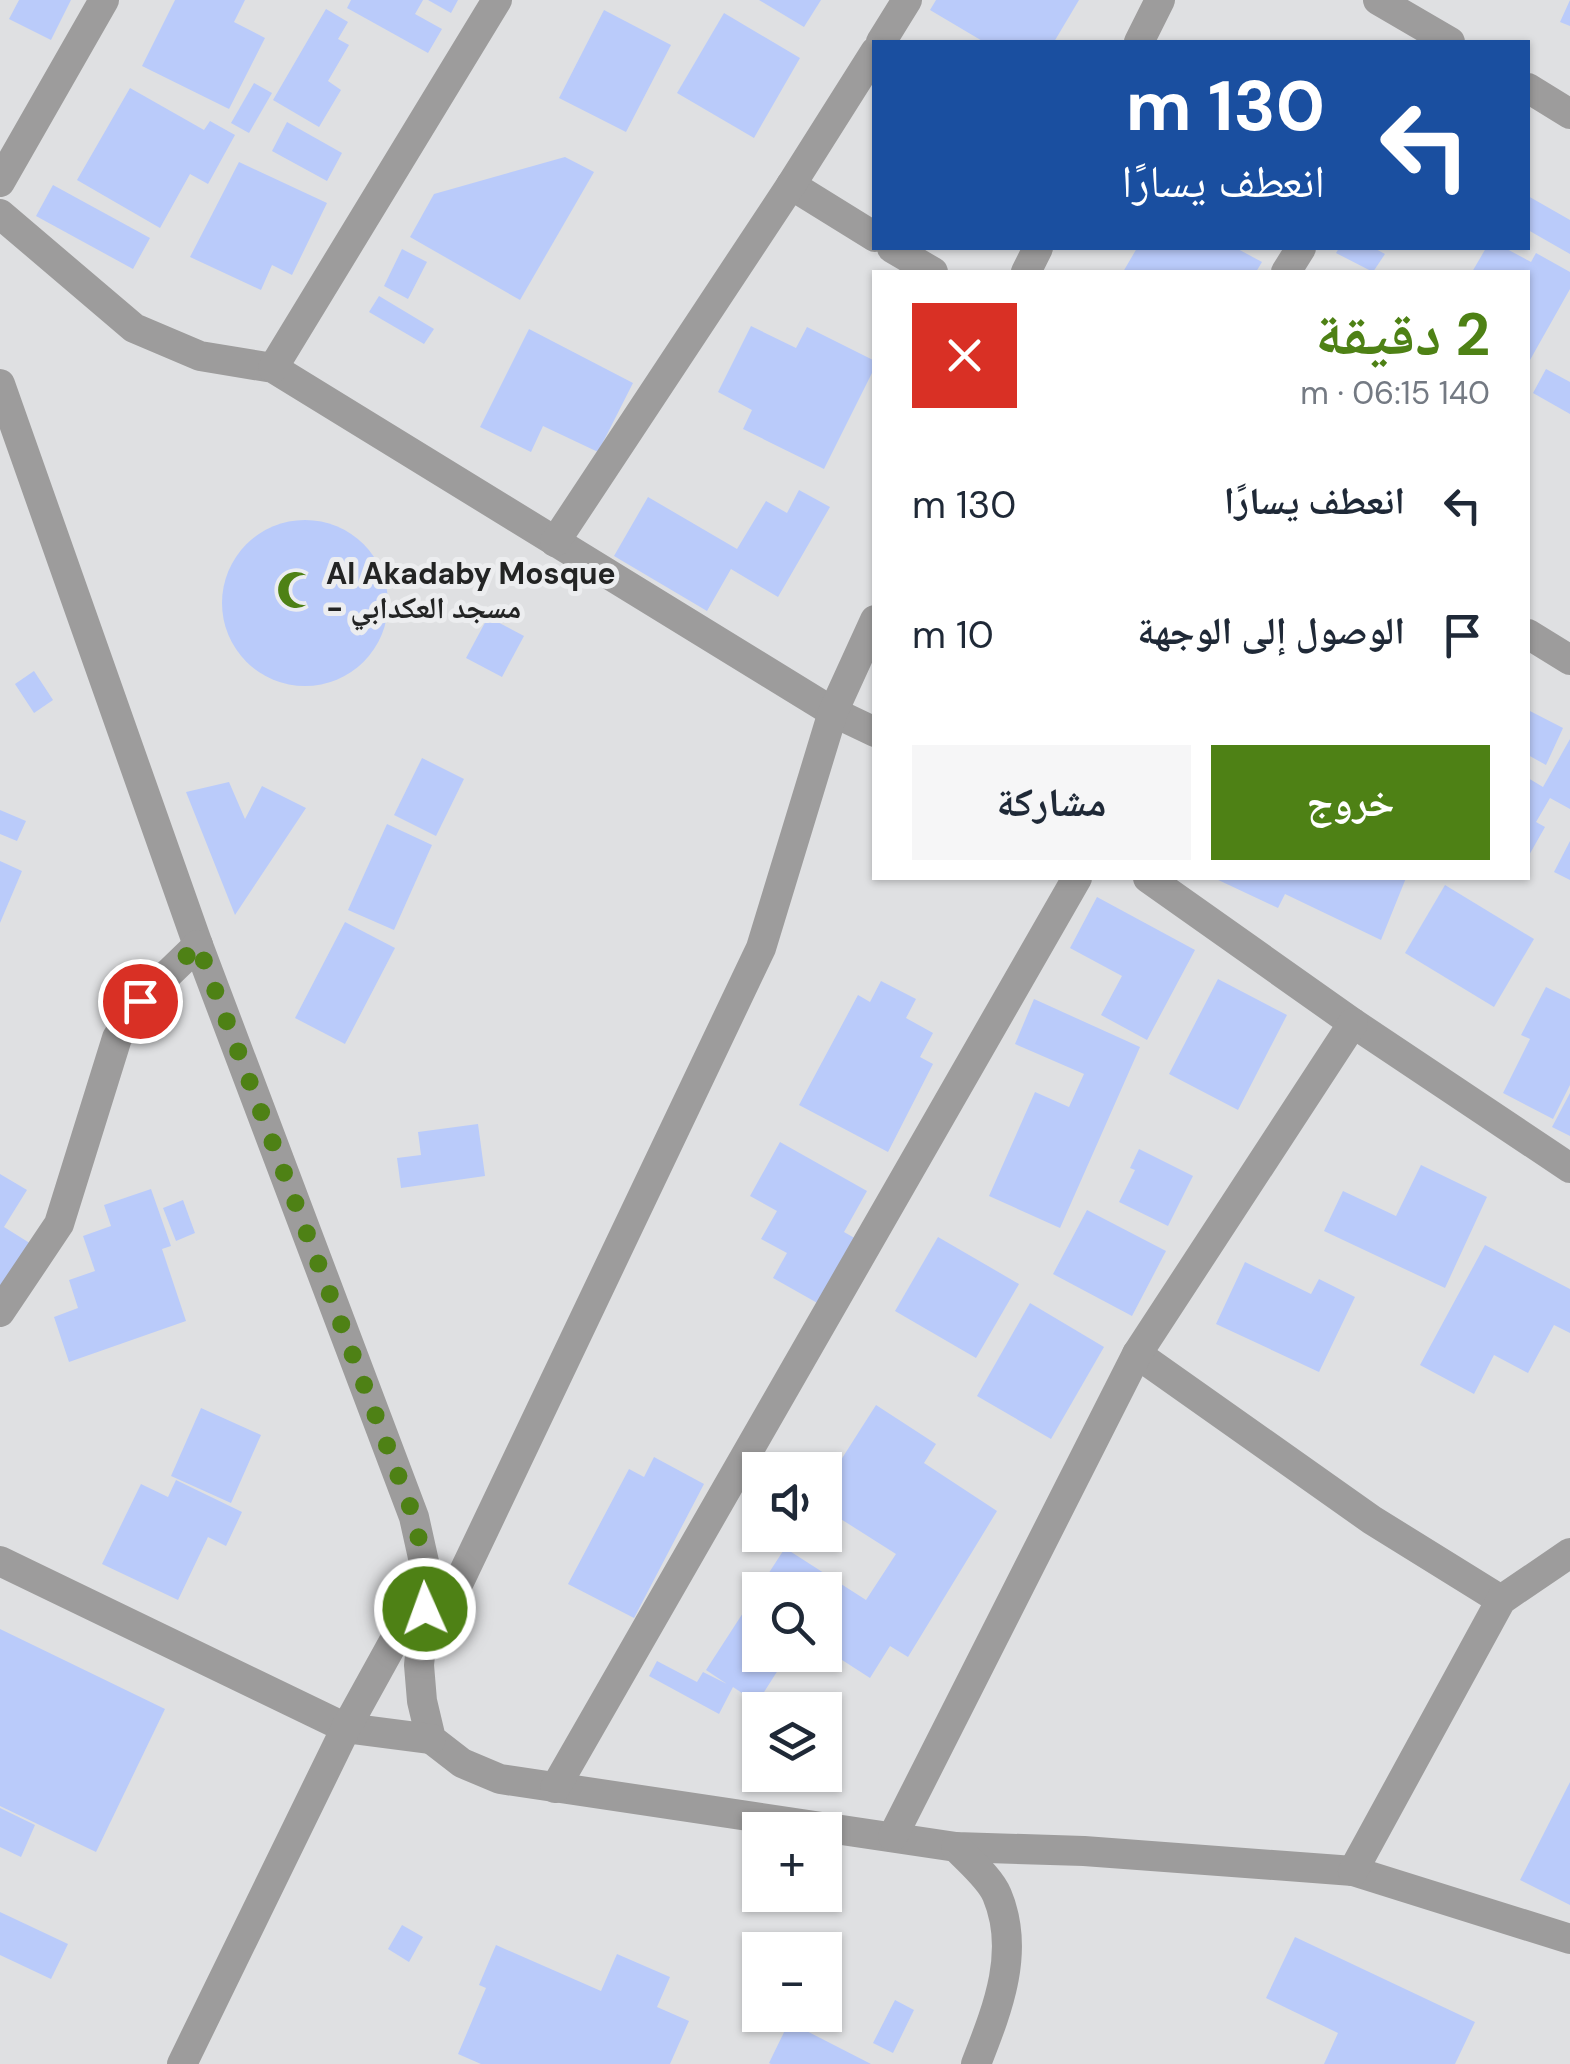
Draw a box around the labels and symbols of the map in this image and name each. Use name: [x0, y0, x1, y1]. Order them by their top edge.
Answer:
place label: Al Akadaby Mosque - مسجد العكدابي: [326, 554, 616, 631]
mosque icon: Al Akadaby Mosque - مسجد العكدابي: [275, 569, 317, 611]
pin: [98, 959, 183, 1044]
position arrow: [373, 1557, 477, 1661]

